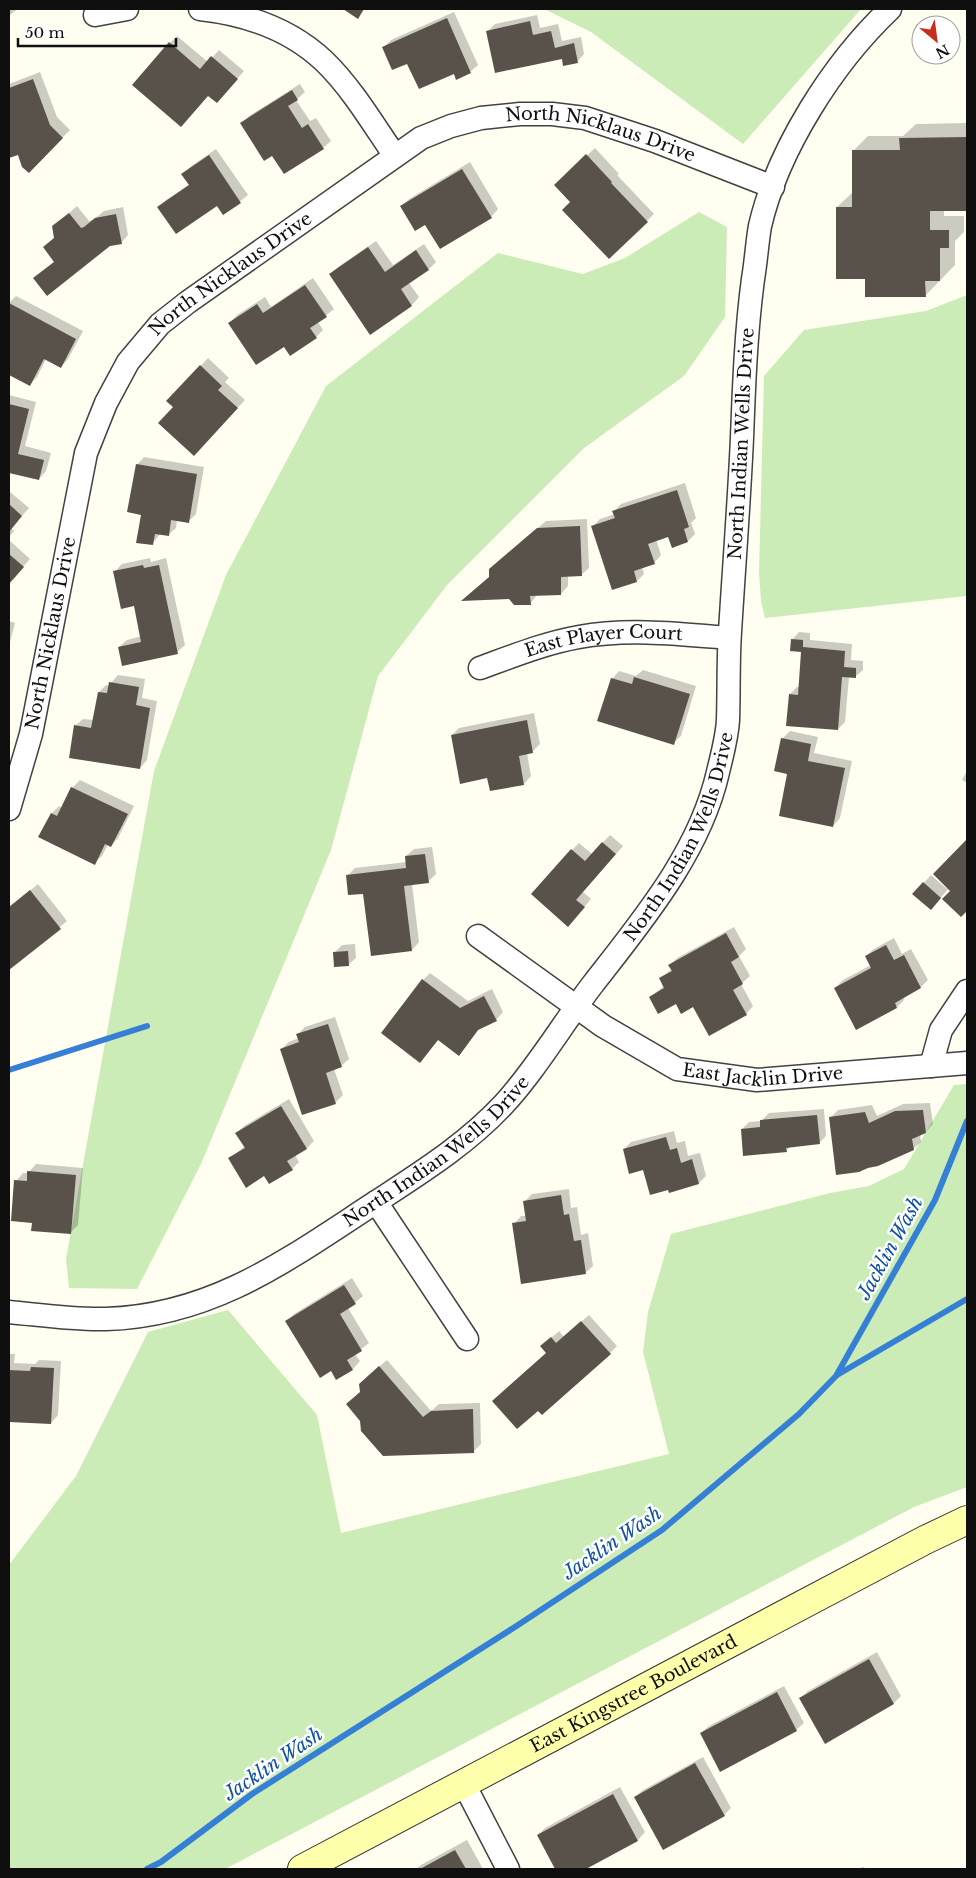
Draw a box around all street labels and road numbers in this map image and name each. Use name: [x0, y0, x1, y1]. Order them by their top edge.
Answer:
street label: North Nicklaus Drive: [504, 103, 699, 167]
street label: North Nicklaus Drive: [144, 207, 316, 340]
street label: North Indian Wells Drive: [724, 327, 759, 560]
street label: North Nicklaus Drive: [21, 535, 80, 731]
street label: East Player Court: [522, 621, 684, 662]
street label: North Indian Wells Drive: [619, 730, 738, 946]
street label: East Jacklin Drive: [681, 1059, 844, 1092]
street label: North Indian Wells Drive: [339, 1072, 534, 1232]
street label: East Kingstree Boulevard: [526, 1630, 741, 1757]

